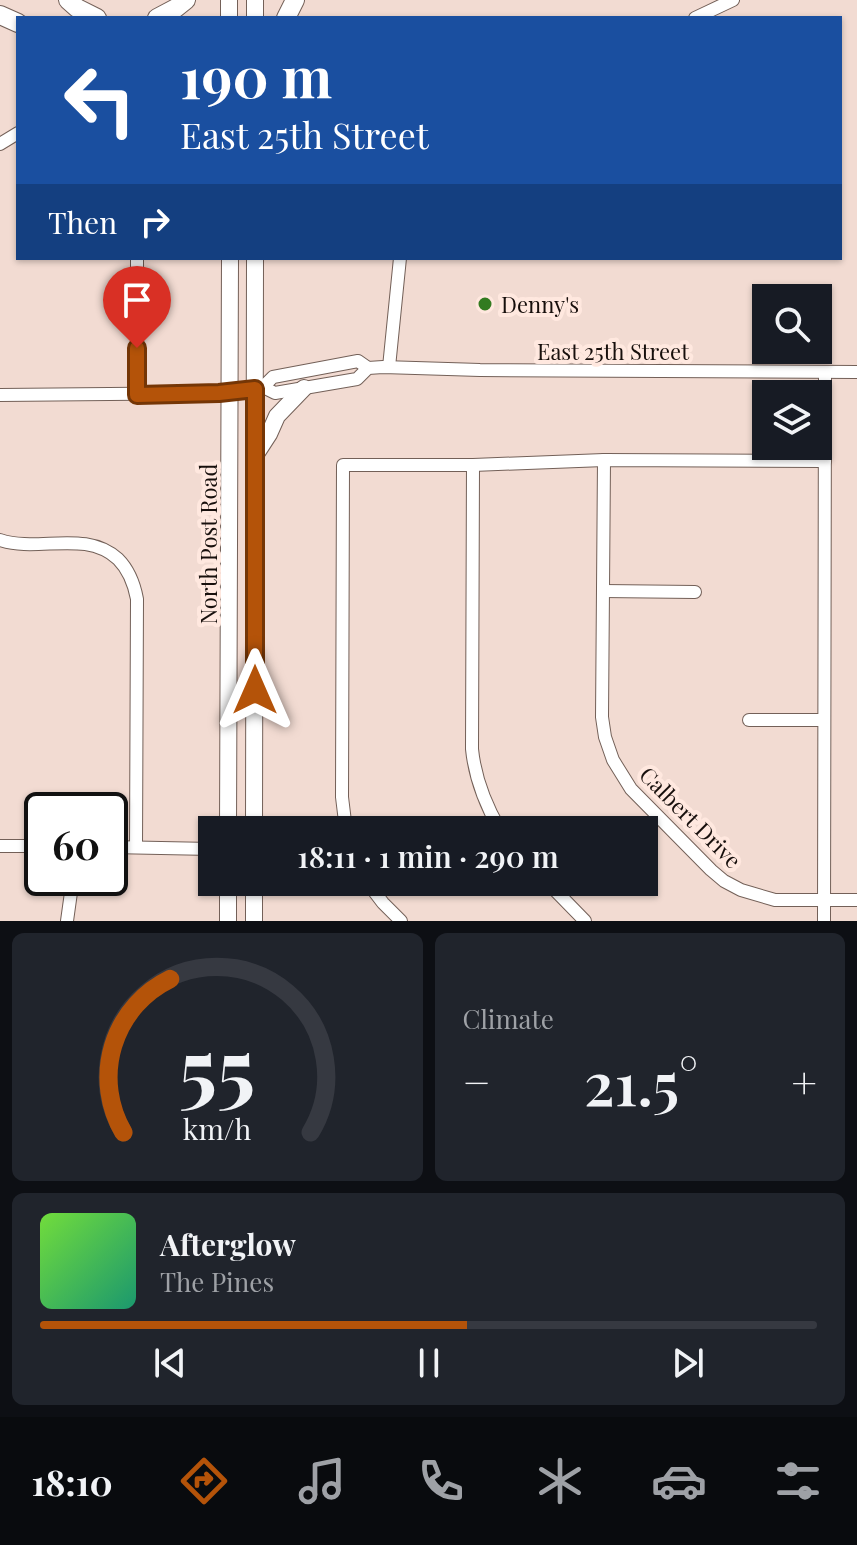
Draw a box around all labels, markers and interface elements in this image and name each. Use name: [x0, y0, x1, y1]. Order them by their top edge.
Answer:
text: 190 m: [180, 38, 332, 113]
icon: left: [48, 48, 152, 152]
text: East 25th Street: [180, 110, 429, 158]
icon: right: [133, 200, 177, 244]
text: Then: [48, 202, 117, 242]
pin: [103, 266, 171, 348]
icon: arrive: [115, 278, 159, 322]
map controls: [752, 284, 832, 460]
button: search: [752, 284, 832, 364]
place label: Denny's: [501, 289, 579, 319]
marker: Denny's: [476, 295, 494, 313]
street label: East 25th Street: [537, 336, 690, 366]
button: layers: [752, 380, 832, 460]
street label: North Post Road: [193, 463, 223, 624]
position arrow: [213, 648, 297, 732]
street label: Calbert Drive: [634, 760, 748, 874]
speed limit sign: 60: [24, 792, 128, 896]
text: 18:11 · 1 min · 290 m: [297, 836, 559, 876]
text: Climate: [463, 1001, 554, 1036]
text: 55: [179, 1009, 255, 1120]
text: 21.5°: [584, 1041, 698, 1121]
text: −: [463, 1051, 491, 1110]
text: +: [791, 1051, 817, 1110]
text: km/h: [183, 1109, 252, 1147]
text: Afterglow: [160, 1224, 296, 1264]
text: The Pines: [160, 1264, 274, 1299]
icon: previous: [148, 1341, 192, 1385]
icon: pause: [407, 1341, 451, 1385]
icon: next: [666, 1341, 710, 1385]
icon: directions: [176, 1453, 232, 1509]
icon: music: [294, 1453, 350, 1509]
icon: phone: [413, 1453, 469, 1509]
icon: climate: [532, 1453, 588, 1509]
icon: car: [651, 1453, 707, 1509]
icon: filters: [770, 1453, 826, 1509]
text: 18:10: [31, 1457, 113, 1505]

